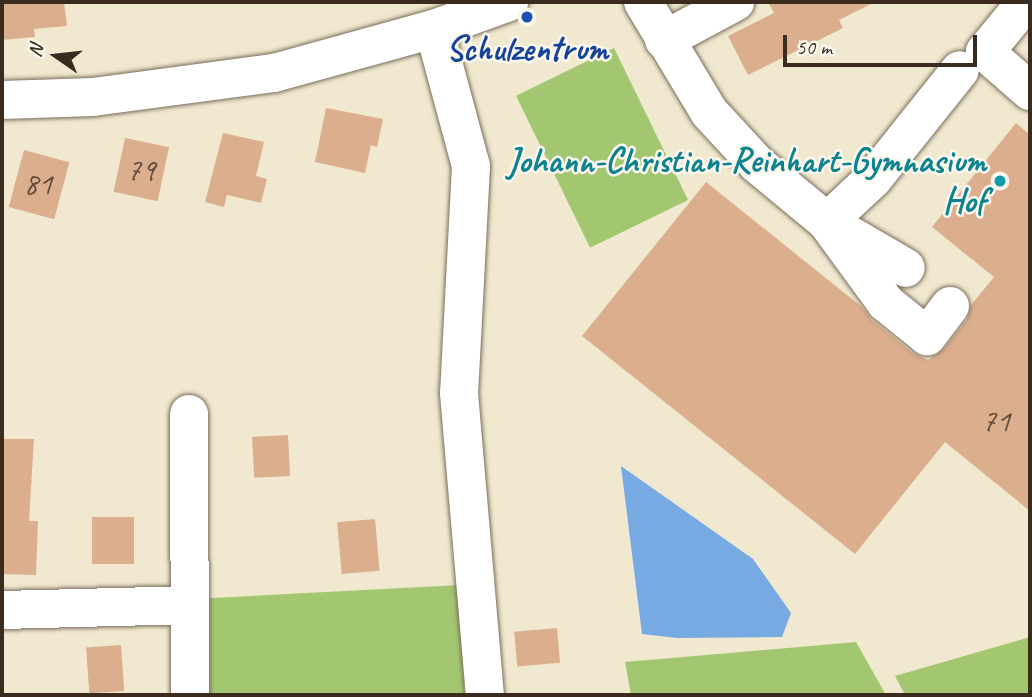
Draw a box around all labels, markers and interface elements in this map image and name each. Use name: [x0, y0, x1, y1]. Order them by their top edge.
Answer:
marker: Schulzentrum: [519, 9, 535, 25]
north arrow: [21, 21, 91, 91]
scale bar: [787, 21, 981, 65]
place label: Schulzentrum: [446, 28, 608, 70]
text: 50 m: [796, 34, 832, 60]
text: N: [23, 42, 49, 60]
place label: Johann-Christian-Reinhart-Gymnasium Hof: [507, 140, 986, 222]
house number: 79: [127, 151, 155, 189]
house number: 81: [24, 165, 52, 203]
marker: Johann-Christian-Reinhart-Gymnasium Hof: [992, 173, 1008, 189]
house number: 71: [982, 402, 1010, 440]

